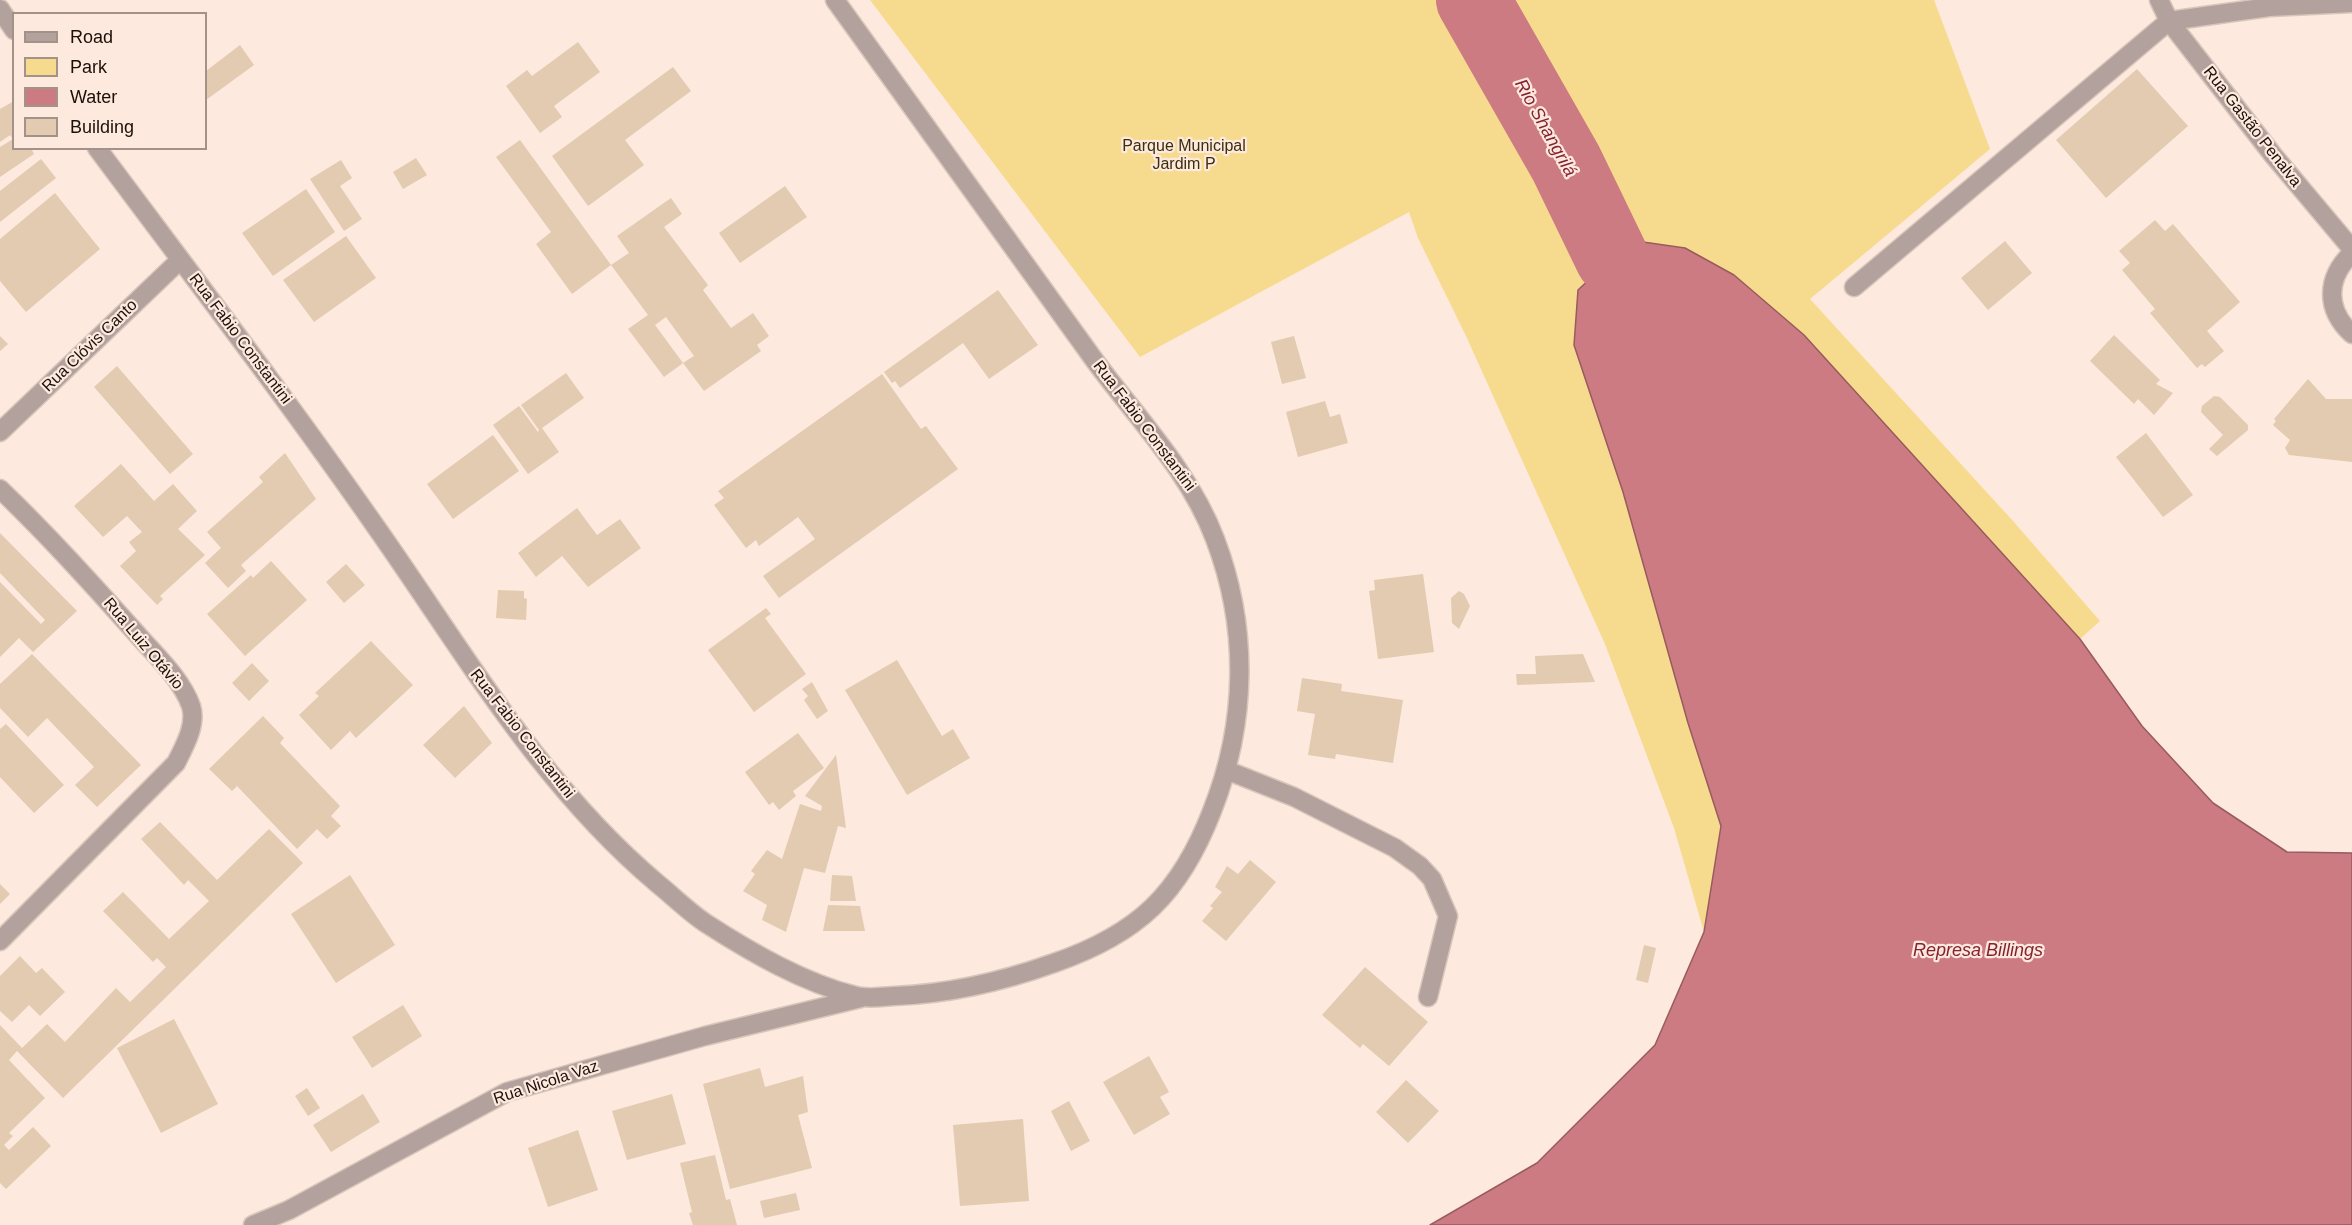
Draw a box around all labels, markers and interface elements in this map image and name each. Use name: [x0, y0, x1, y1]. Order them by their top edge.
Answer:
legend: [12, 12, 207, 150]
text: Road: [70, 27, 113, 47]
text: Park: [70, 57, 107, 77]
street label: Rua Gastão Penalva: [2199, 63, 2305, 191]
water label: Rio Shangrilá: [1509, 76, 1581, 180]
text: Water: [70, 87, 117, 107]
text: Building: [70, 117, 134, 137]
park label: Parque Municipal Jardim P: [1122, 137, 1246, 175]
street label: Rua Fabio Constantini: [185, 270, 295, 408]
street label: Rua Clóvis Canto: [39, 296, 141, 396]
street label: Rua Fabio Constantini: [1089, 357, 1199, 495]
street label: Rua Luiz Otávio: [99, 594, 187, 694]
street label: Rua Fabio Constantini: [466, 666, 578, 802]
water label: Represa Billings: [1913, 940, 2043, 962]
street label: Rua Nicola Vaz: [491, 1057, 601, 1109]

